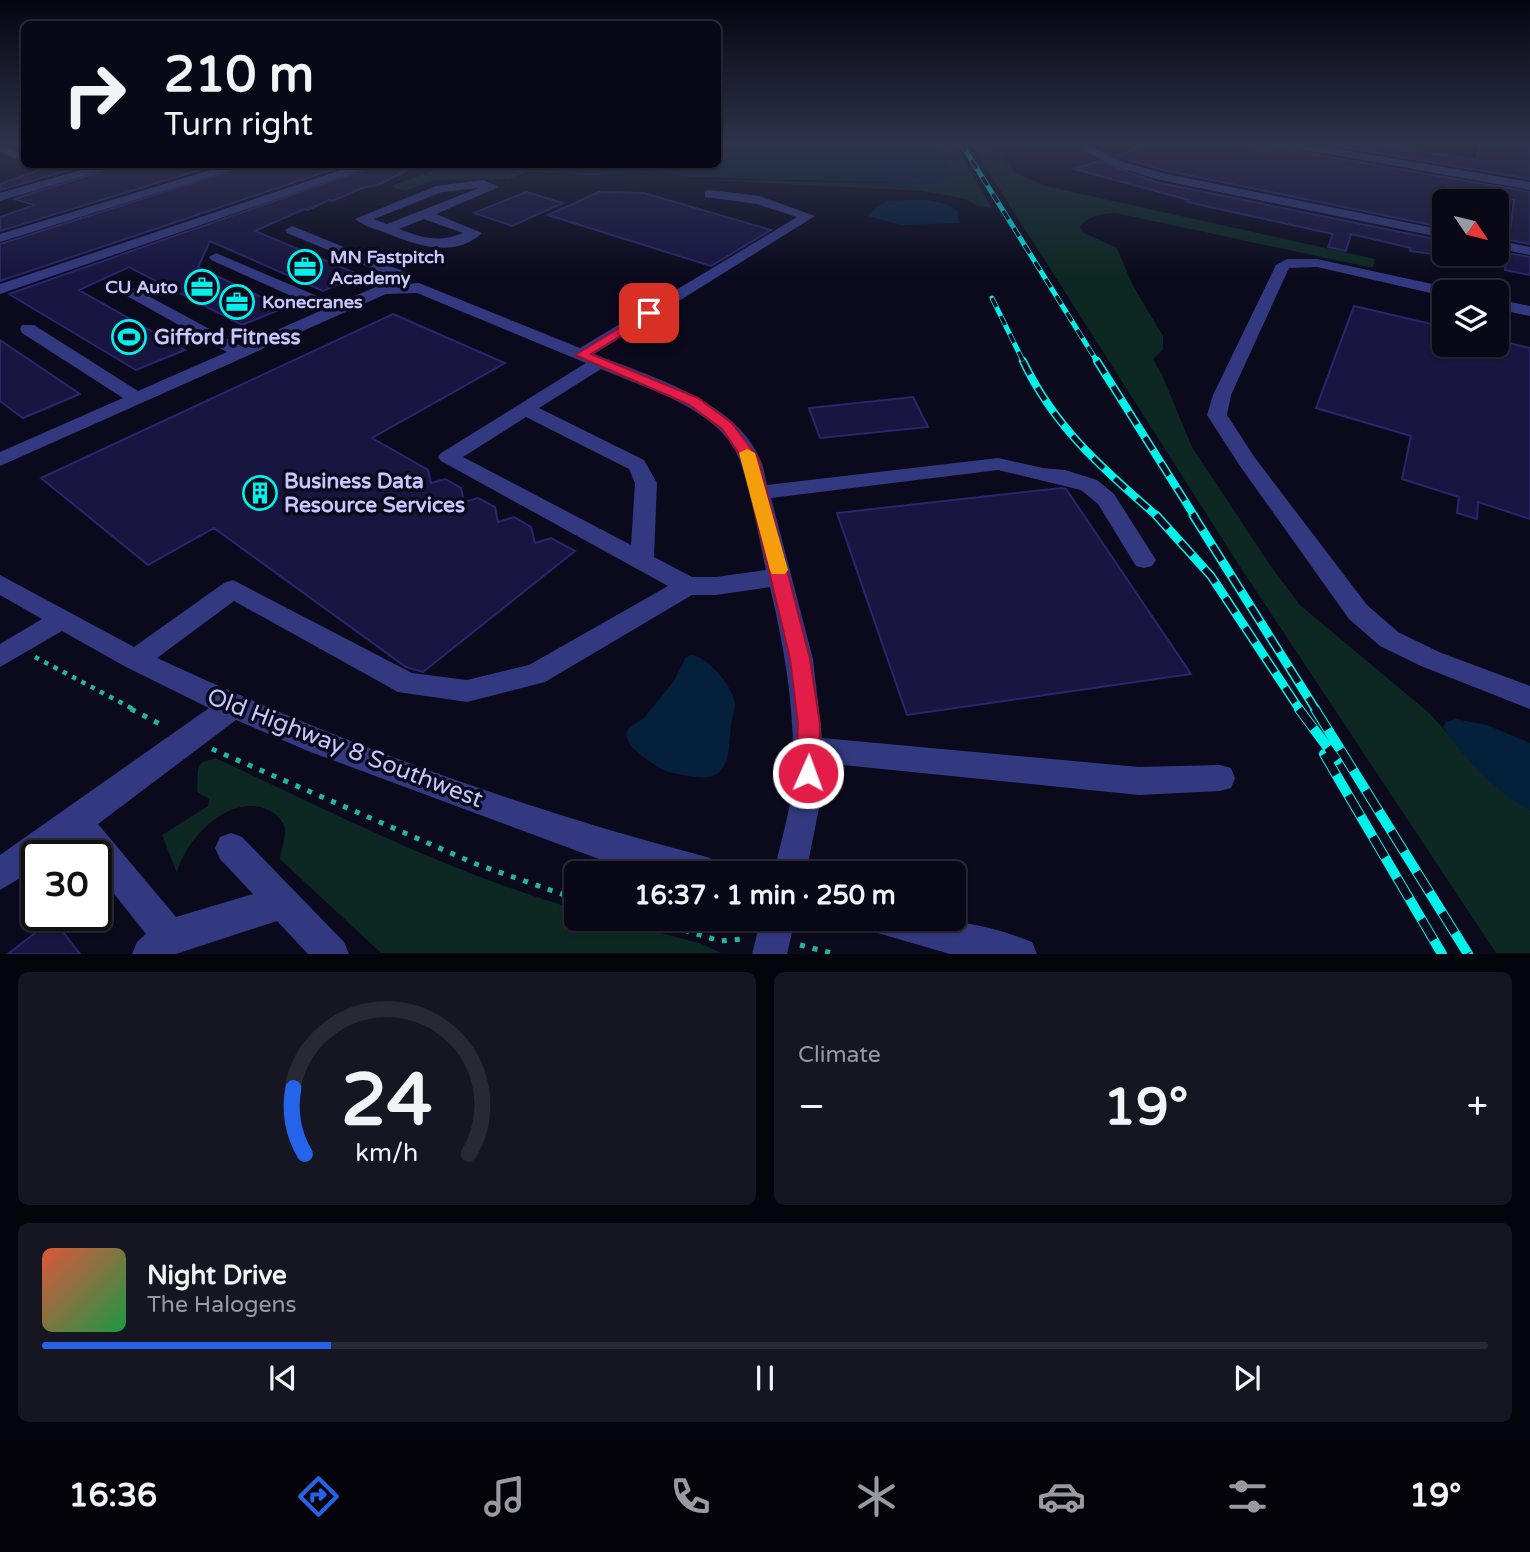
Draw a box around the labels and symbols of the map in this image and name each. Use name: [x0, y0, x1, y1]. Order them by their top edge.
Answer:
north arrow: [1432, 189, 1508, 266]
place label: MN Fastpitch Academy: [330, 246, 445, 289]
office icon: MN Fastpitch Academy: [286, 248, 324, 286]
office icon: CU Auto: [183, 268, 221, 306]
place label: CU Auto: [105, 276, 178, 298]
office icon: Konecranes: [218, 283, 256, 321]
pin: [619, 283, 679, 343]
place label: Konecranes: [262, 291, 363, 313]
sports icon: Gifford Fitness: [110, 318, 148, 356]
place label: Gifford Fitness: [154, 325, 301, 350]
place label: Business Data Resource Services: [284, 469, 465, 518]
building icon: Business Data Resource Services: [241, 474, 279, 512]
street label: Old Highway 8 Southwest: [203, 682, 487, 814]
position arrow: [771, 736, 845, 810]
speed limit sign: 30: [21, 840, 112, 931]

